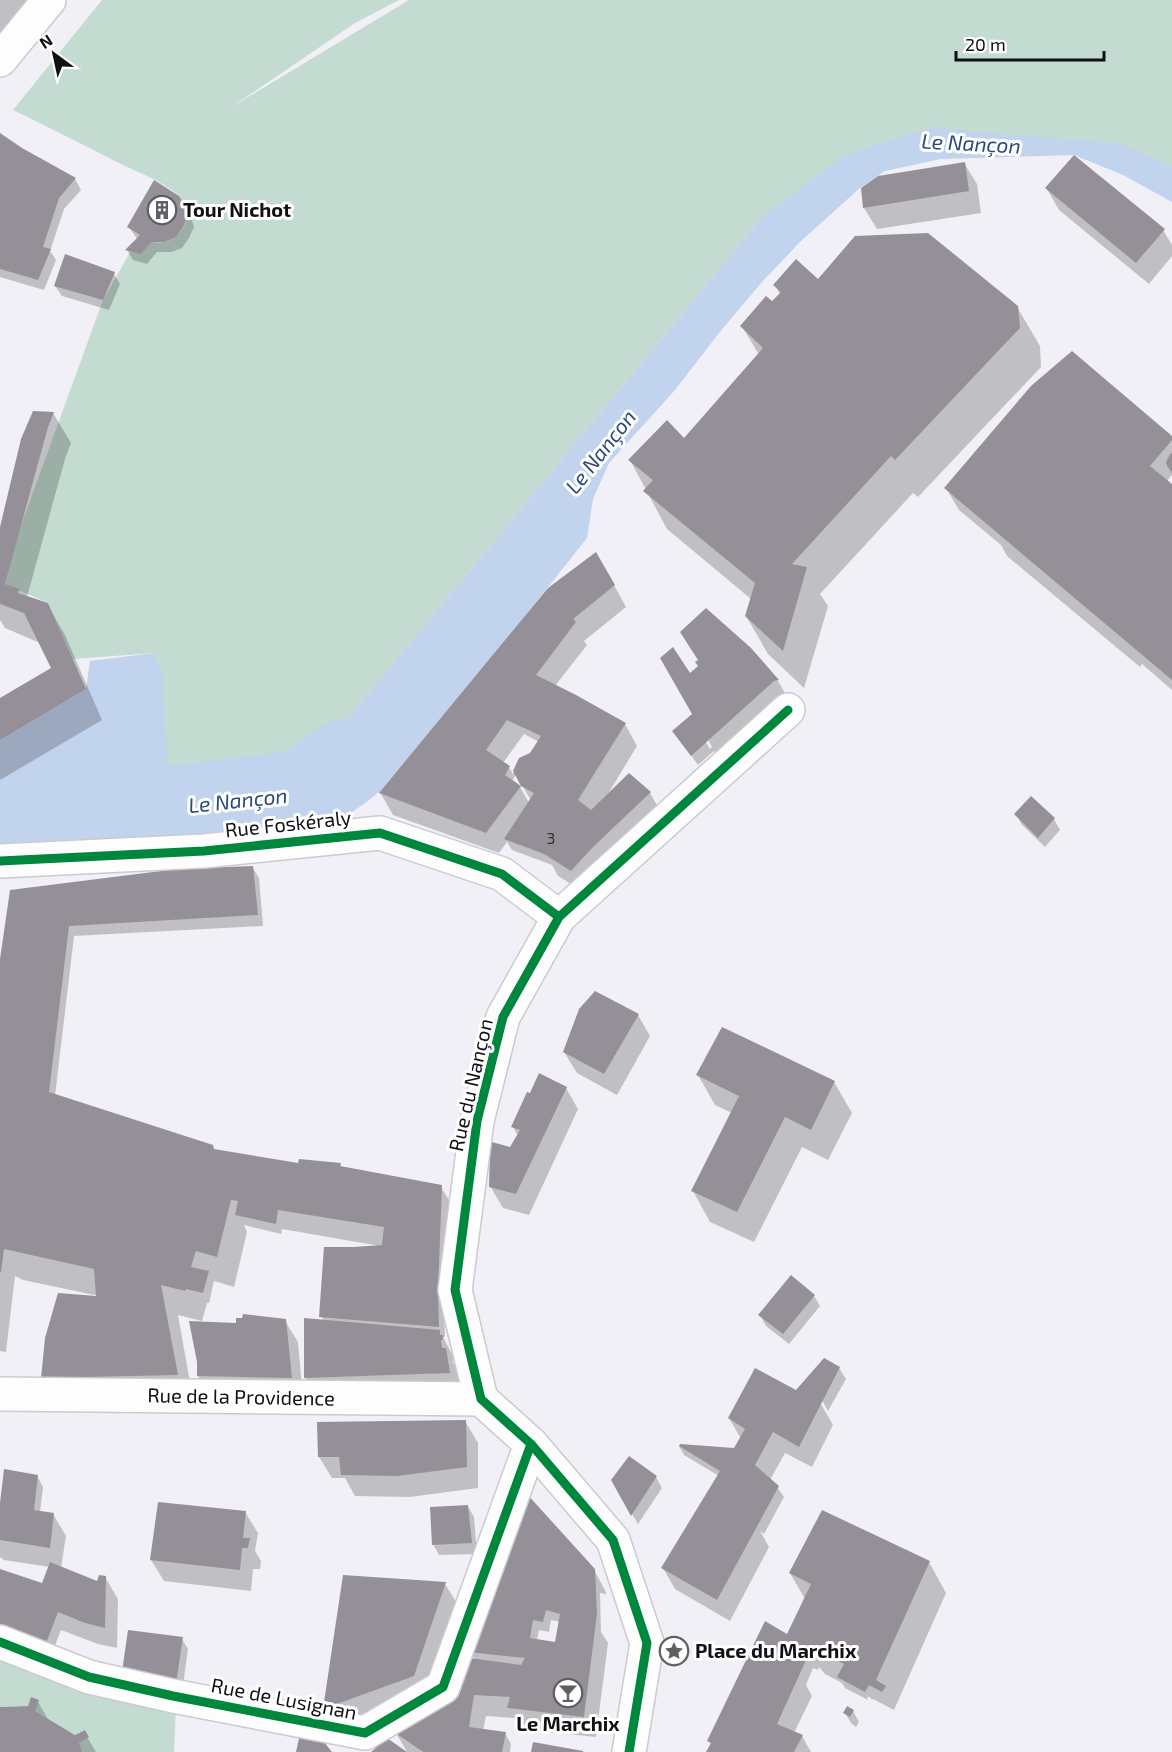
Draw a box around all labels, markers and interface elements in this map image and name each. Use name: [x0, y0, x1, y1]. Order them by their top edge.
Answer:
north arrow: [24, 24, 84, 84]
scale bar: [956, 24, 1104, 62]
text: N: [36, 30, 56, 52]
text: 20 m: [965, 33, 1006, 55]
water label: Le Nançon: [921, 127, 1021, 160]
building icon: Tour Nichot: [146, 194, 178, 226]
place label: Tour Nichot: [183, 197, 291, 221]
water label: Le Nançon: [559, 404, 642, 499]
water label: Le Nançon: [187, 782, 289, 819]
street label: Rue Foskéraly: [224, 804, 353, 842]
house number: 3: [547, 828, 555, 847]
street label: Rue du Nançon: [443, 1016, 498, 1154]
street label: Rue de la Providence: [147, 1382, 335, 1410]
place icon: Place du Marchix: [658, 1635, 690, 1667]
place label: Place du Marchix: [695, 1638, 857, 1662]
street label: Rue de Lusignan: [209, 1672, 359, 1724]
bar icon: Le Marchix: [552, 1677, 584, 1709]
place label: Le Marchix: [516, 1711, 620, 1735]

